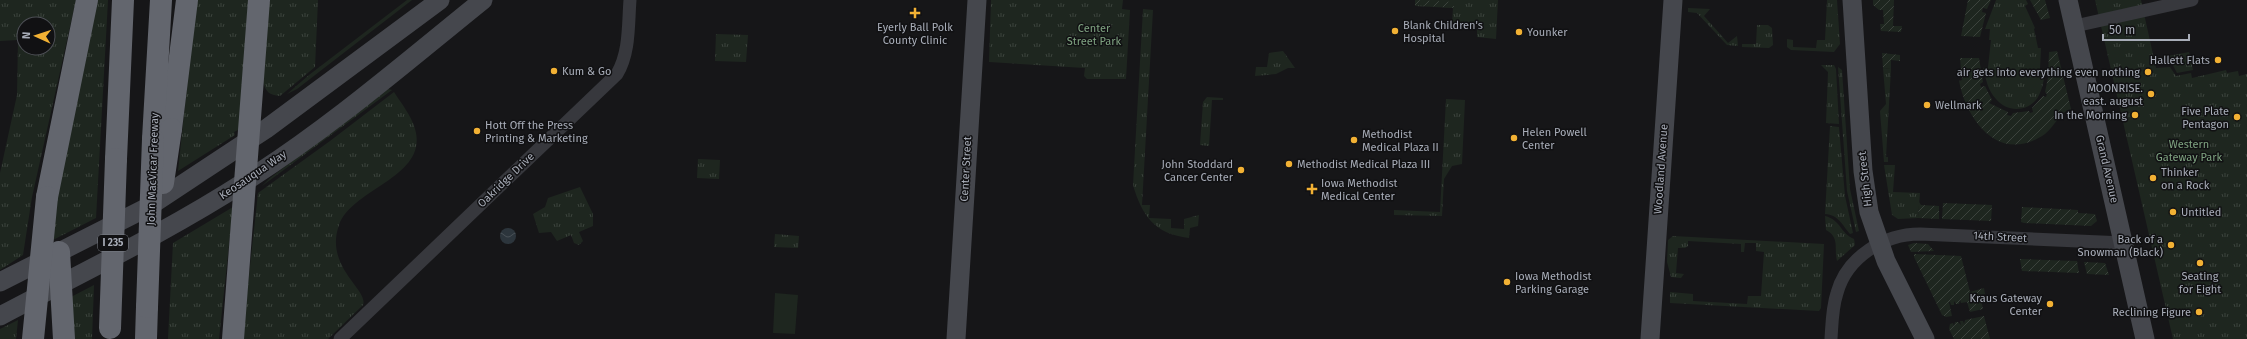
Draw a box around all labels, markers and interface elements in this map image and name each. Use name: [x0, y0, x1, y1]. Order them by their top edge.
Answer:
marker: Eyerly Ball Polk County Clinic: [909, 7, 921, 19]
north arrow: [16, 16, 56, 56]
scale bar: [2103, 16, 2189, 42]
place label: Blank Children's Hospital: [1403, 19, 1483, 45]
place label: Eyerly Ball Polk County Clinic: [877, 21, 953, 47]
park label: Center Street Park: [1067, 22, 1122, 48]
text: 50 m: [2109, 23, 2135, 37]
marker: Blank Children's Hospital: [1390, 26, 1400, 36]
place label: Younker: [1527, 26, 1568, 39]
marker: Younker: [1514, 27, 1524, 37]
text: N: [20, 32, 33, 39]
place label: Hallett Flats: [2150, 54, 2210, 67]
marker: Hallett Flats: [2213, 55, 2223, 65]
place label: Kum & Go: [562, 65, 611, 78]
marker: Kum & Go: [549, 66, 559, 76]
place label: air gets into everything even nothing: [1957, 66, 2140, 79]
marker: air gets into everything even nothing: [2143, 67, 2153, 77]
place label: MOONRISE. east. august: [2083, 82, 2143, 108]
marker: MOONRISE. east. august: [2146, 89, 2156, 99]
place label: Wellmark: [1935, 99, 1982, 112]
marker: Wellmark: [1922, 100, 1932, 110]
place label: Five Plate Pentagon: [2181, 105, 2229, 131]
place label: In the Morning: [2054, 109, 2127, 122]
marker: In the Morning: [2130, 110, 2140, 120]
street label: John MacVicar Freeway: [145, 112, 161, 226]
marker: Five Plate Pentagon: [2232, 112, 2242, 122]
place label: Hott Off the Press Printing & Marketing: [485, 119, 588, 145]
street label: Woodland Avenue: [1651, 124, 1671, 214]
marker: Hott Off the Press Printing & Marketing: [472, 126, 482, 136]
place label: Helen Powell Center: [1522, 126, 1587, 152]
place label: Methodist Medical Plaza II: [1362, 128, 1439, 154]
marker: Helen Powell Center: [1509, 133, 1519, 143]
street label: Grand Avenue: [2093, 134, 2121, 204]
marker: Methodist Medical Plaza II: [1349, 135, 1359, 145]
street label: Center Street: [958, 136, 974, 202]
park label: Western Gateway Park: [2156, 138, 2223, 164]
street label: Keosauqua Way: [217, 147, 289, 202]
street label: Oakridge Drive: [475, 150, 537, 210]
street label: High Street: [1856, 151, 1874, 207]
place label: John Stoddard Cancer Center: [1162, 158, 1234, 184]
place label: Methodist Medical Plaza III: [1297, 158, 1430, 171]
marker: Methodist Medical Plaza III: [1284, 159, 1294, 169]
marker: John Stoddard Cancer Center: [1236, 165, 1246, 175]
place label: Thinker on a Rock: [2161, 166, 2210, 192]
marker: Thinker on a Rock: [2148, 173, 2158, 183]
place label: Iowa Methodist Medical Center: [1321, 177, 1398, 203]
marker: Iowa Methodist Medical Center: [1306, 183, 1318, 195]
place label: Untitled: [2181, 206, 2221, 219]
marker: Untitled: [2168, 207, 2178, 217]
street label: 14th Street: [1973, 229, 2027, 245]
place label: Back of a Snowman (Black): [2078, 233, 2163, 259]
road number: I 235: [98, 235, 128, 251]
marker: Back of a Snowman (Black): [2166, 240, 2176, 250]
marker: Seating for Eight: [2195, 258, 2205, 268]
place label: Iowa Methodist Parking Garage: [1515, 270, 1592, 296]
place label: Seating for Eight: [2179, 270, 2221, 296]
marker: Iowa Methodist Parking Garage: [1502, 277, 1512, 287]
place label: Kraus Gateway Center: [1970, 292, 2043, 318]
marker: Kraus Gateway Center: [2045, 299, 2055, 309]
place label: Reclining Figure: [2112, 306, 2191, 319]
marker: Reclining Figure: [2194, 307, 2204, 317]

